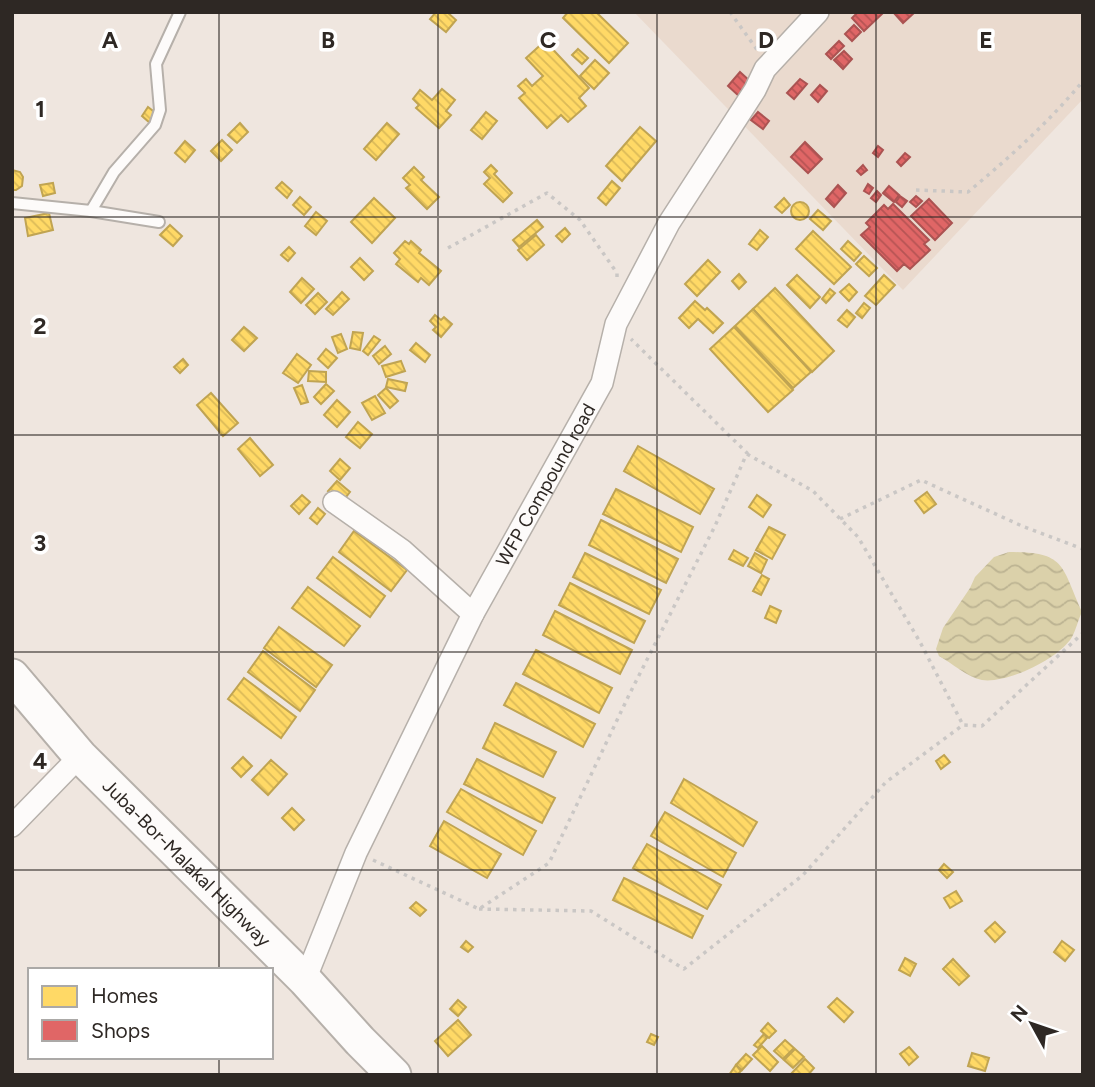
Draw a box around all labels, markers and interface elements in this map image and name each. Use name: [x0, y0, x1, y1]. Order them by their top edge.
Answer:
text: A: [102, 26, 119, 54]
text: B: [321, 26, 335, 54]
text: C: [540, 26, 557, 54]
text: D: [758, 26, 774, 54]
text: E: [979, 26, 993, 54]
text: 1: [35, 95, 45, 123]
text: 2: [33, 312, 47, 340]
street label: WFP Compound road: [491, 399, 600, 570]
text: 3: [34, 529, 46, 557]
text: 4: [33, 747, 47, 775]
street label: Juba-Bor-Malakal Highway: [98, 774, 276, 951]
legend: [28, 968, 273, 1059]
text: Homes: [91, 983, 158, 1008]
north arrow: [997, 989, 1067, 1059]
text: N: [1006, 1000, 1033, 1026]
text: Shops: [91, 1018, 150, 1043]

